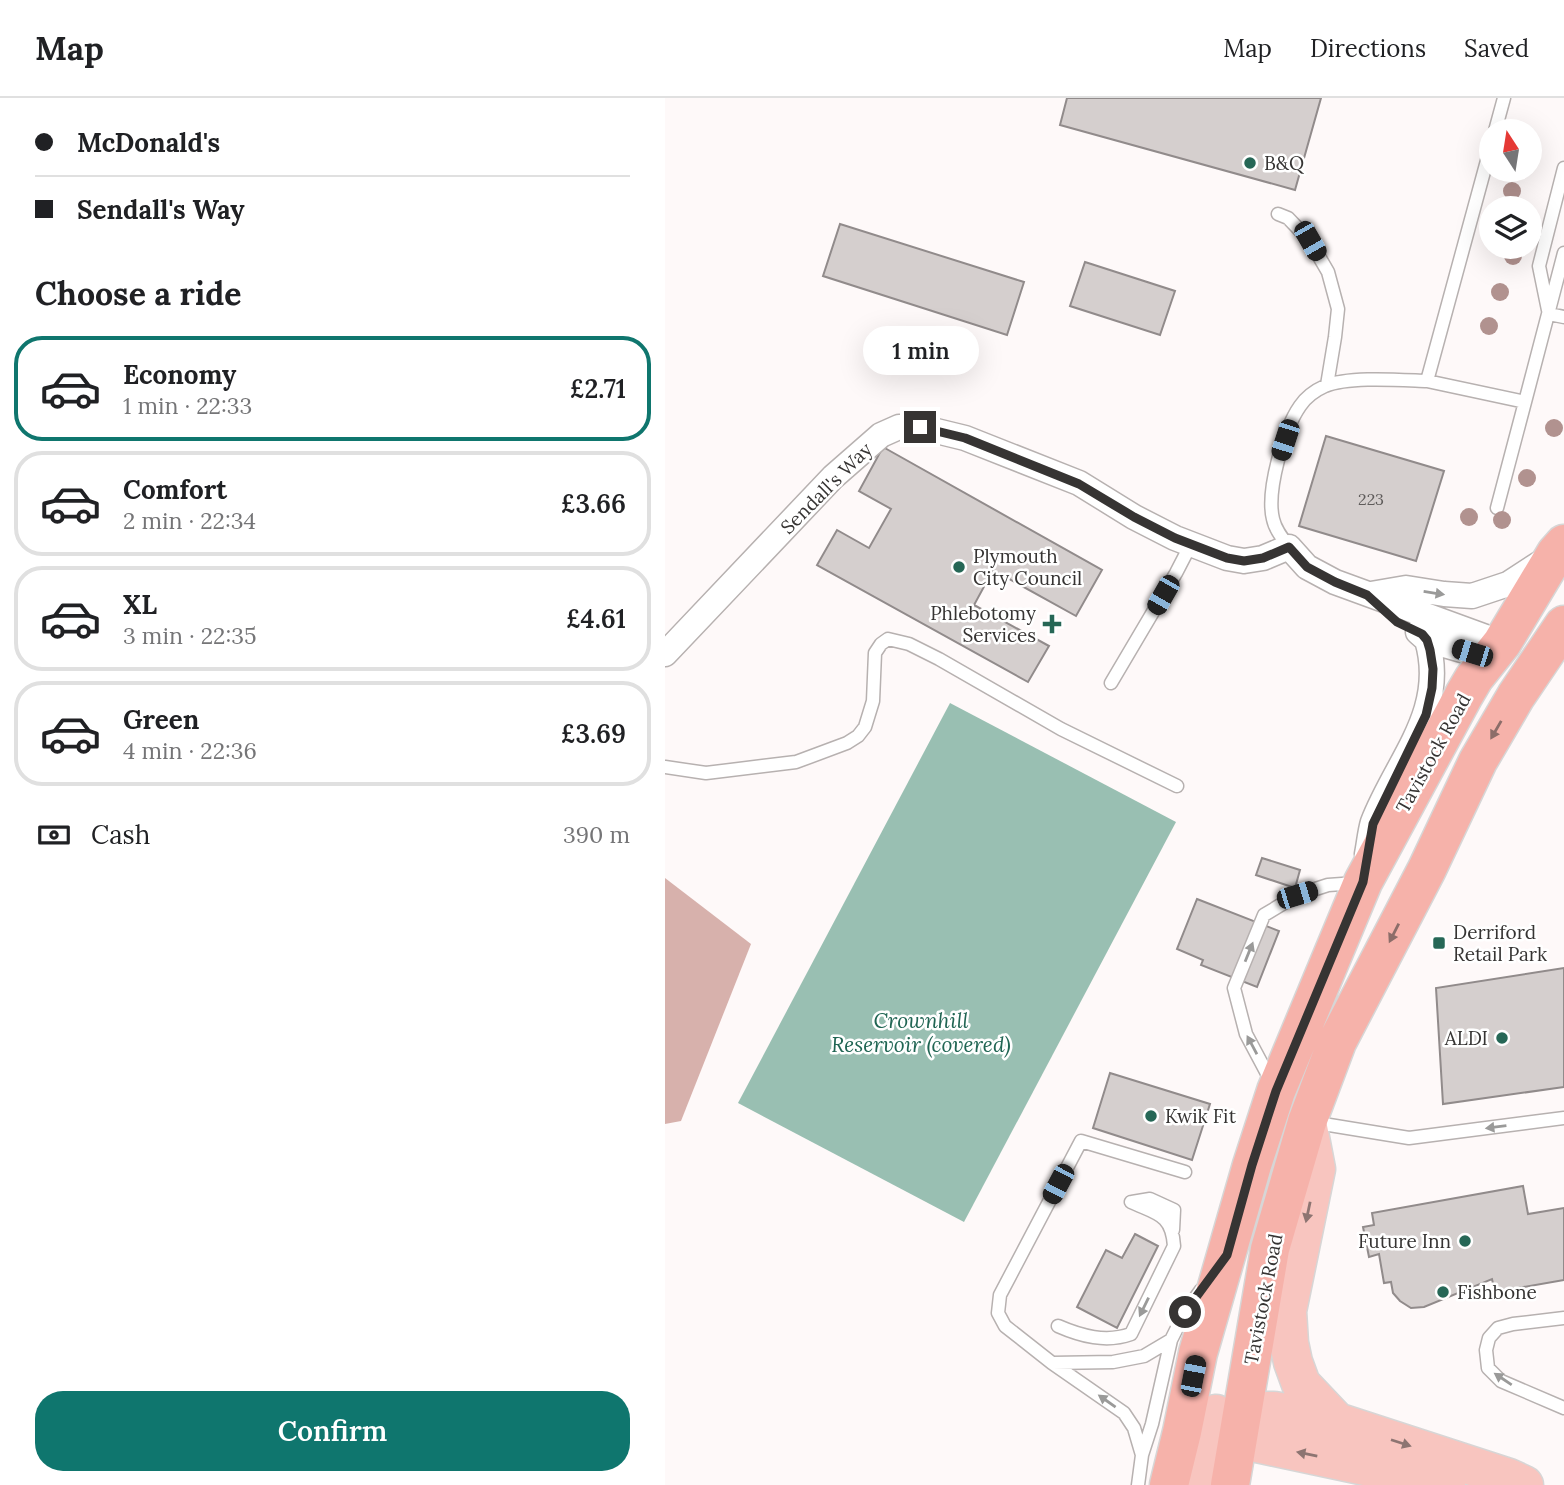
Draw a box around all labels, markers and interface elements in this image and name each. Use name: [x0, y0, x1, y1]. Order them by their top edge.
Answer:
text: Map: [35, 27, 104, 69]
text: Map: [1223, 33, 1272, 64]
text: Directions: [1310, 33, 1426, 64]
text: Saved: [1464, 33, 1529, 64]
north arrow: [1479, 119, 1542, 182]
map controls: [1479, 119, 1542, 259]
text: McDonald's: [77, 126, 220, 159]
place label: B&Q: [1264, 151, 1304, 175]
marker: B&Q: [1242, 155, 1258, 171]
text: Sendall's Way: [77, 193, 245, 226]
button: layers: [1479, 196, 1542, 259]
car: [1291, 218, 1330, 264]
text: Choose a ride: [35, 273, 242, 314]
callout: 1 min: [862, 326, 978, 374]
text: 1 min: [892, 336, 950, 365]
icon: car: [39, 357, 102, 420]
text: Economy: [123, 358, 236, 391]
text: £2.71: [570, 372, 626, 405]
text: 1 min · 22:33: [123, 391, 252, 420]
route end: [904, 411, 936, 443]
car: [1269, 417, 1302, 463]
street label: Sendall's Way: [775, 437, 877, 539]
icon: car: [39, 472, 102, 535]
text: Comfort: [123, 473, 227, 506]
text: £3.66: [561, 487, 626, 520]
house number: 223: [1358, 489, 1384, 509]
text: 2 min · 22:34: [123, 506, 256, 535]
place label: Plymouth City Council: [973, 544, 1082, 590]
marker: Plymouth City Council: [951, 559, 967, 575]
car: [1144, 572, 1183, 618]
icon: car: [39, 587, 102, 650]
one-way arrow: [1423, 587, 1445, 598]
text: XL: [123, 588, 157, 621]
place label: Phlebotomy Services: [930, 601, 1036, 647]
text: £4.61: [566, 602, 626, 635]
marker: Phlebotomy Services: [1042, 614, 1062, 634]
text: 3 min · 22:35: [123, 621, 257, 650]
car: [1449, 637, 1496, 669]
street label: Tavistock Road: [1390, 689, 1476, 817]
icon: car: [39, 702, 102, 765]
text: Green: [123, 703, 199, 736]
text: £3.69: [561, 717, 626, 750]
one-way arrow: [1490, 720, 1502, 739]
text: 4 min · 22:36: [123, 736, 257, 765]
icon: cash: [35, 816, 73, 854]
text: Cash: [91, 818, 150, 851]
text: 390 m: [563, 820, 630, 849]
car: [1274, 879, 1321, 911]
place label: Derriford Retail Park: [1453, 920, 1548, 966]
one-way arrow: [1388, 923, 1399, 943]
marker: Derriford Retail Park: [1431, 935, 1447, 951]
one-way arrow: [1243, 942, 1255, 962]
water label: Crownhill Reservoir (covered): [831, 1007, 1011, 1058]
place label: ALDI: [1444, 1026, 1488, 1050]
marker: ALDI: [1494, 1030, 1510, 1046]
one-way arrow: [1246, 1036, 1258, 1055]
place label: Kwik Fit: [1165, 1104, 1237, 1128]
marker: Kwik Fit: [1143, 1108, 1159, 1124]
one-way arrow: [1485, 1122, 1507, 1133]
car: [1039, 1161, 1078, 1207]
one-way arrow: [1302, 1201, 1313, 1223]
place label: Future Inn: [1358, 1229, 1451, 1253]
street label: Tavistock Road: [1239, 1231, 1287, 1367]
marker: Future Inn: [1457, 1233, 1473, 1249]
place label: Fishbone: [1457, 1280, 1537, 1304]
marker: Fishbone: [1435, 1284, 1451, 1300]
route start: [1169, 1296, 1201, 1328]
one-way arrow: [1138, 1297, 1149, 1317]
car: [1179, 1353, 1208, 1399]
one-way arrow: [1493, 1372, 1512, 1386]
button: Confirm: [35, 1391, 630, 1471]
one-way arrow: [1098, 1394, 1116, 1408]
one-way arrow: [1391, 1438, 1412, 1449]
one-way arrow: [1296, 1449, 1318, 1460]

